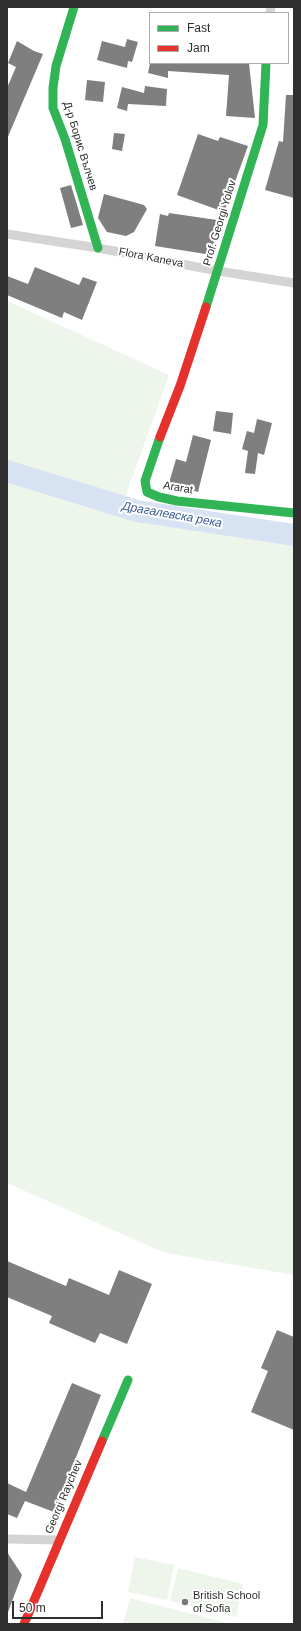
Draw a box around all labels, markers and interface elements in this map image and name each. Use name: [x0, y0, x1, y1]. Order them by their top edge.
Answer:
legend: [149, 12, 289, 64]
text: Fast: [187, 21, 210, 35]
text: Jam: [187, 41, 210, 55]
street label: Д-р Борис Вълчев: [60, 100, 100, 192]
street label: Prof. Georgi Yolov: [201, 179, 239, 267]
street label: Flora Kaneva: [118, 245, 184, 271]
street label: Ararat: [162, 479, 194, 497]
water label: Драгалевска река: [121, 499, 223, 531]
street label: Georgi Raychev: [43, 1458, 85, 1536]
place label: British School of Sofia: [193, 1589, 260, 1615]
scale bar: [14, 1593, 105, 1619]
marker: British School of Sofia: [180, 1597, 190, 1607]
text: 50 m: [19, 1601, 46, 1615]

